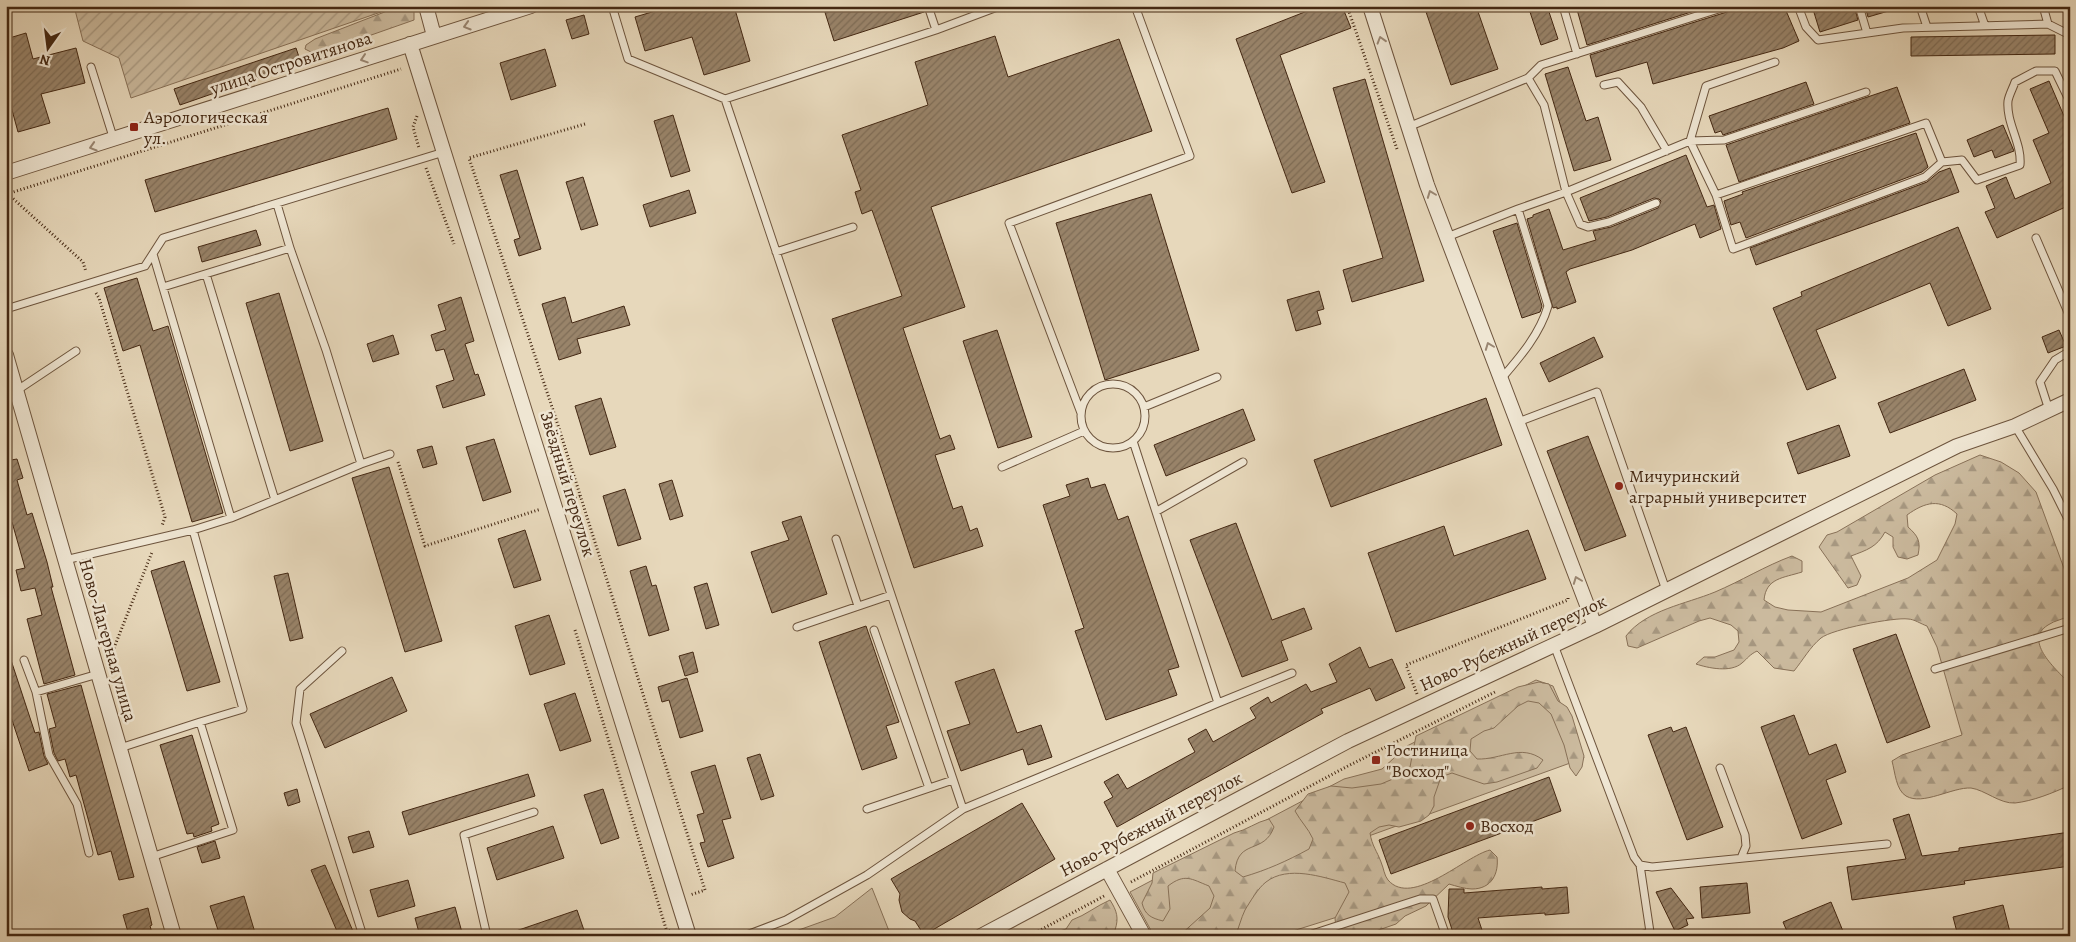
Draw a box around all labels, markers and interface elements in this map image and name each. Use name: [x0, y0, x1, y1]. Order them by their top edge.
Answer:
one-way arrow: [464, 20, 472, 30]
north arrow: [22, 22, 72, 72]
street label: улица Островитянова: [206, 25, 376, 101]
one-way arrow: [1376, 36, 1386, 44]
text: N: [38, 50, 52, 71]
one-way arrow: [360, 53, 368, 63]
place label: Аэрологическая ул.: [143, 105, 268, 150]
marker: Аэрологическая ул.: [128, 121, 140, 133]
one-way arrow: [89, 141, 97, 151]
one-way arrow: [1426, 191, 1436, 199]
one-way arrow: [1485, 342, 1495, 351]
street label: Звёздный переулок: [534, 408, 602, 560]
place label: Мичуринский аграрный университет: [1629, 464, 1807, 509]
marker: Мичуринский аграрный университет: [1613, 480, 1625, 492]
street label: Ново-Лагерная улица: [73, 556, 143, 725]
one-way arrow: [1573, 576, 1584, 585]
street label: Ново-Рубежный переулок: [1416, 589, 1610, 697]
place label: Гостиница "Восход": [1386, 738, 1469, 783]
marker: Гостиница "Восход": [1370, 754, 1382, 766]
street label: Ново-Рубежный переулок: [1055, 766, 1247, 882]
place label: Восход: [1480, 814, 1534, 838]
marker: Восход: [1464, 820, 1476, 832]

